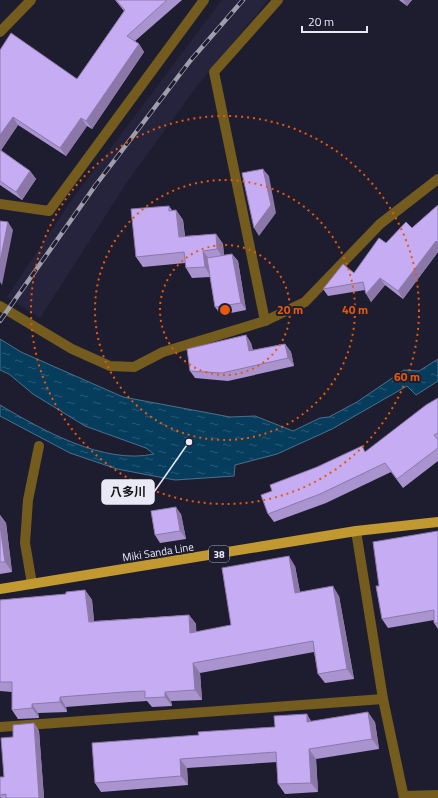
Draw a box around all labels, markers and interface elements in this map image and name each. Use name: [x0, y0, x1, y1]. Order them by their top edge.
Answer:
scale bar: [302, 8, 367, 34]
text: 20 m: [308, 12, 334, 31]
text: 20 m: [277, 300, 303, 319]
text: 40 m: [342, 300, 368, 319]
centre of rings: [218, 303, 232, 317]
text: 60 m: [394, 367, 420, 386]
callout: 八多川: [102, 480, 154, 504]
text: 八多川: [110, 482, 146, 501]
street label: Miki Sanda Line: [121, 538, 195, 566]
road number: 38: [209, 546, 229, 562]

